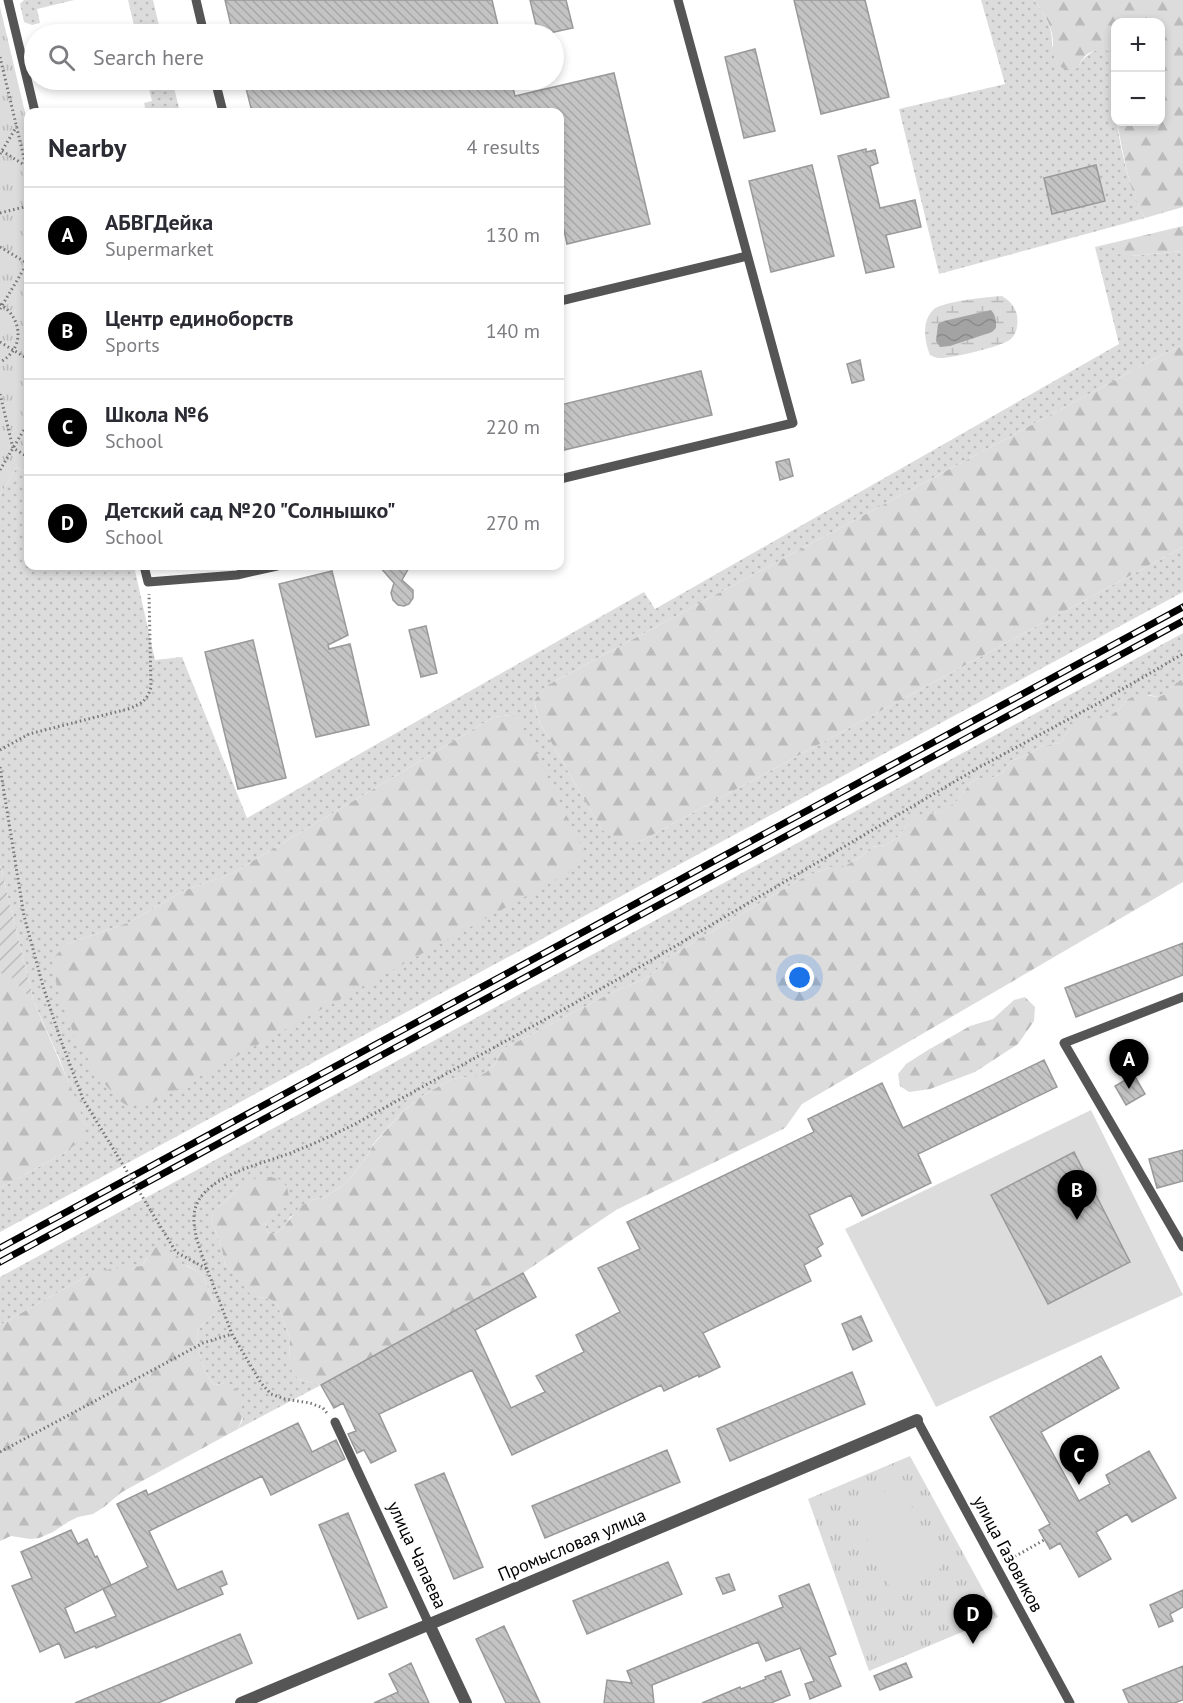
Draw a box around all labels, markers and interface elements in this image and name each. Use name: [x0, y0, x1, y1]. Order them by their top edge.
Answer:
map controls: [1111, 18, 1165, 126]
button: +: [1111, 18, 1165, 72]
search box: [24, 24, 564, 90]
icon: search: [45, 41, 78, 74]
text: Search here: [93, 43, 204, 71]
button: −: [1111, 72, 1165, 126]
text: Nearby: [48, 131, 126, 164]
text: 4 results: [467, 134, 540, 160]
text: АБВГДейка: [105, 208, 213, 236]
text: A: [61, 222, 74, 248]
text: 130 m: [486, 222, 540, 248]
text: Supermarket: [105, 236, 213, 262]
text: Центр единоборств: [105, 304, 294, 332]
text: B: [62, 318, 73, 344]
text: 140 m: [486, 318, 540, 344]
text: Sports: [105, 332, 160, 358]
text: Школа №6: [105, 400, 209, 428]
text: C: [62, 414, 73, 440]
text: 220 m: [486, 414, 540, 440]
text: School: [105, 428, 163, 454]
text: Детский сад №20 "Солнышко": [105, 496, 396, 524]
text: D: [61, 510, 74, 536]
text: 270 m: [486, 510, 540, 536]
text: School: [105, 524, 163, 550]
your location: [785, 963, 814, 992]
pin: A: [1110, 1040, 1148, 1089]
pin: B: [1058, 1170, 1096, 1220]
pin: C: [1060, 1436, 1098, 1485]
street label: улица Газовиков: [968, 1491, 1049, 1616]
street label: улица Чапаева: [383, 1497, 452, 1612]
street label: Промысловая улица: [494, 1503, 649, 1586]
pin: D: [954, 1594, 992, 1644]

